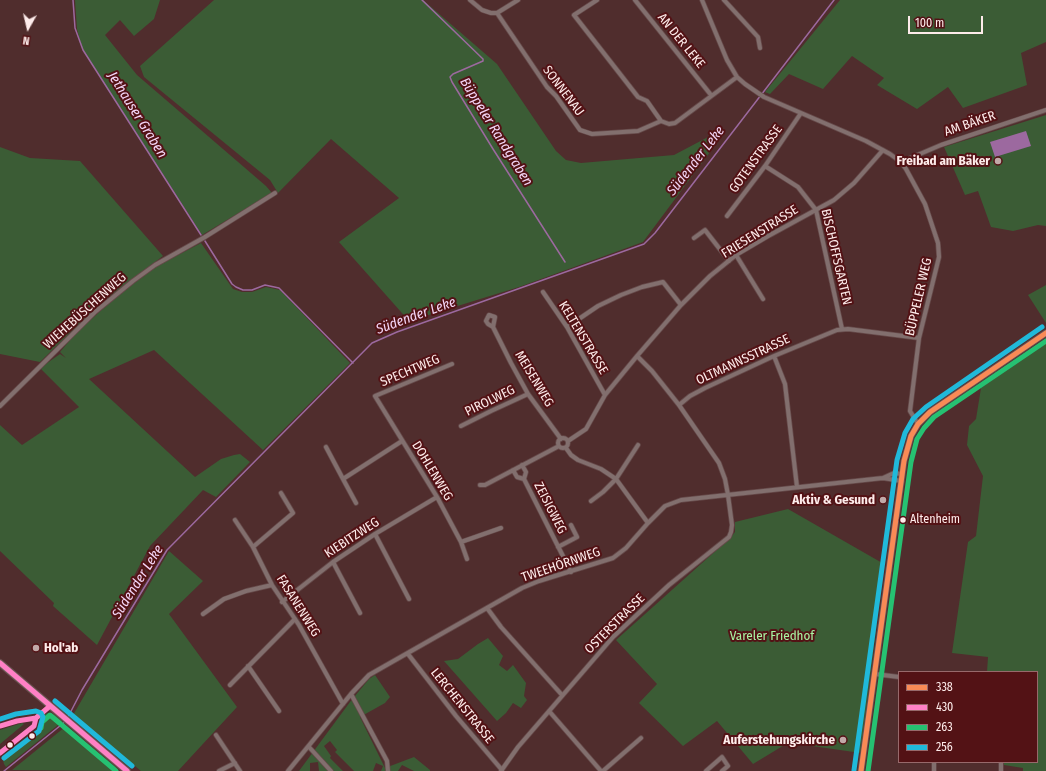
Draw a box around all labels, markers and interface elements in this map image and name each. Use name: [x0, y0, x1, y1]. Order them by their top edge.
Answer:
north arrow: [8, 8, 48, 48]
scale bar: [910, 8, 985, 34]
street label: AN DER LEKE: [654, 10, 708, 72]
text: 100 m: [915, 16, 944, 30]
text: N: [22, 33, 30, 47]
street label: SONNENAU: [539, 63, 587, 119]
water label: Jethauser Graben: [104, 69, 170, 161]
water label: Büppeler Randgraben: [456, 75, 536, 189]
street label: AM BÄKER: [942, 108, 998, 140]
street label: GOTENSTRASSE: [726, 122, 786, 196]
water label: Südender Leke: [664, 123, 728, 199]
place label: Freibad am Bäker: [897, 153, 990, 169]
marker: Freibad am Bäker: [993, 156, 1003, 166]
street label: FRIESENSTRASSE: [719, 202, 801, 262]
street label: BISCHOFFSGARTEN: [817, 207, 855, 307]
street label: BÜPPELER WEG: [902, 256, 936, 338]
street label: WIEHEBÜSCHENWEG: [40, 270, 130, 352]
water label: Südender Leke: [374, 294, 458, 338]
street label: KELTENSTRASSE: [555, 299, 611, 377]
street label: OLTMANNSSTRASSE: [694, 331, 792, 389]
street label: MEISENWEG: [511, 348, 557, 410]
street label: SPECHTWEG: [378, 352, 442, 390]
street label: PIROLWEG: [462, 382, 518, 420]
street label: DOHLENWEG: [408, 438, 456, 504]
street label: ZEISIGWEG: [530, 479, 570, 537]
place label: Aktiv & Gesund: [792, 492, 875, 508]
marker: Aktiv & Gesund: [878, 495, 888, 505]
place label: Altenheim: [910, 513, 960, 527]
street label: KIEBITZWEG: [322, 515, 382, 561]
marker: Altenheim: [898, 515, 908, 525]
water label: Südender Leke: [109, 542, 167, 622]
street label: TWEEHÖRNWEG: [520, 544, 602, 586]
street label: FASANENWEG: [273, 572, 323, 640]
street label: OSTERSTRASSE: [582, 591, 648, 657]
park label: Vareler Friedhof: [730, 628, 814, 644]
place label: Hol'ab: [44, 640, 78, 656]
marker: Hol'ab: [31, 643, 41, 653]
street label: LERCHENSTRASSE: [427, 665, 497, 747]
legend: [898, 671, 1038, 763]
text: 338: [936, 680, 953, 694]
text: 430: [936, 700, 953, 714]
text: 263: [936, 720, 953, 734]
unlabelled marker: [27, 731, 37, 741]
place label: Auferstehungskirche: [723, 732, 835, 748]
marker: Auferstehungskirche: [838, 735, 848, 745]
unlabelled marker: [5, 740, 15, 750]
text: 256: [936, 740, 953, 754]

